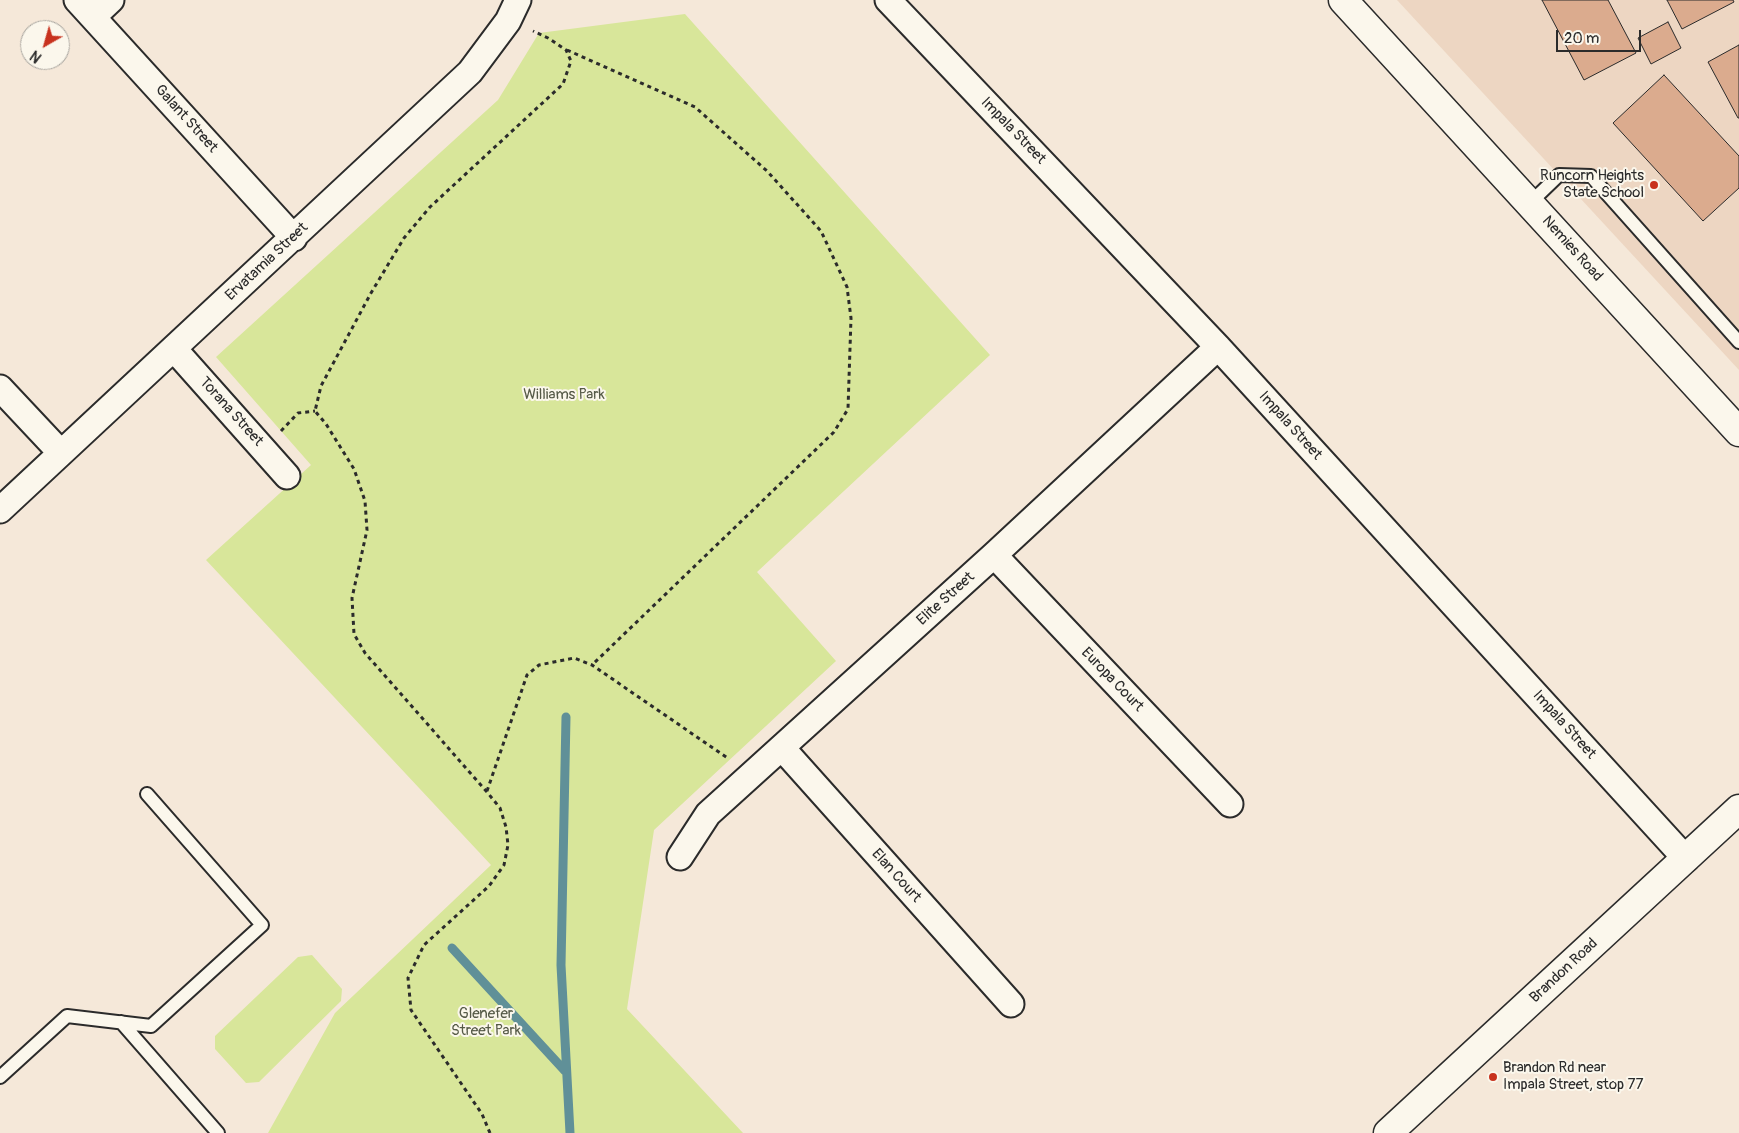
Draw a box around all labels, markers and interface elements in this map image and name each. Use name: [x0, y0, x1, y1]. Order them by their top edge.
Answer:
north arrow: [20, 20, 70, 70]
scale bar: [1559, 20, 1644, 52]
text: 20 m: [1564, 29, 1599, 48]
text: N: [27, 47, 45, 66]
street label: Galant Street: [151, 81, 221, 157]
street label: Impala Street: [977, 94, 1049, 168]
place label: Runcorn Heights State School: [1540, 167, 1644, 202]
marker: Runcorn Heights State School: [1648, 179, 1660, 191]
street label: Nemies Road: [1538, 213, 1606, 285]
street label: Ervatamia Street: [222, 219, 312, 305]
street label: Torana Street: [195, 374, 267, 450]
park label: Williams Park: [523, 386, 605, 404]
street label: Impala Street: [1255, 388, 1325, 464]
street label: Elite Street: [913, 568, 979, 630]
street label: Europa Court: [1077, 644, 1147, 716]
street label: Impala Street: [1529, 687, 1599, 763]
street label: Elan Court: [867, 845, 925, 907]
street label: Brandon Road: [1526, 935, 1602, 1007]
park label: Glenefer Street Park: [451, 1005, 521, 1040]
place label: Brandon Rd near Impala Street, stop 77: [1503, 1059, 1643, 1094]
marker: Brandon Rd near Impala Street, stop 77: [1487, 1071, 1499, 1083]

